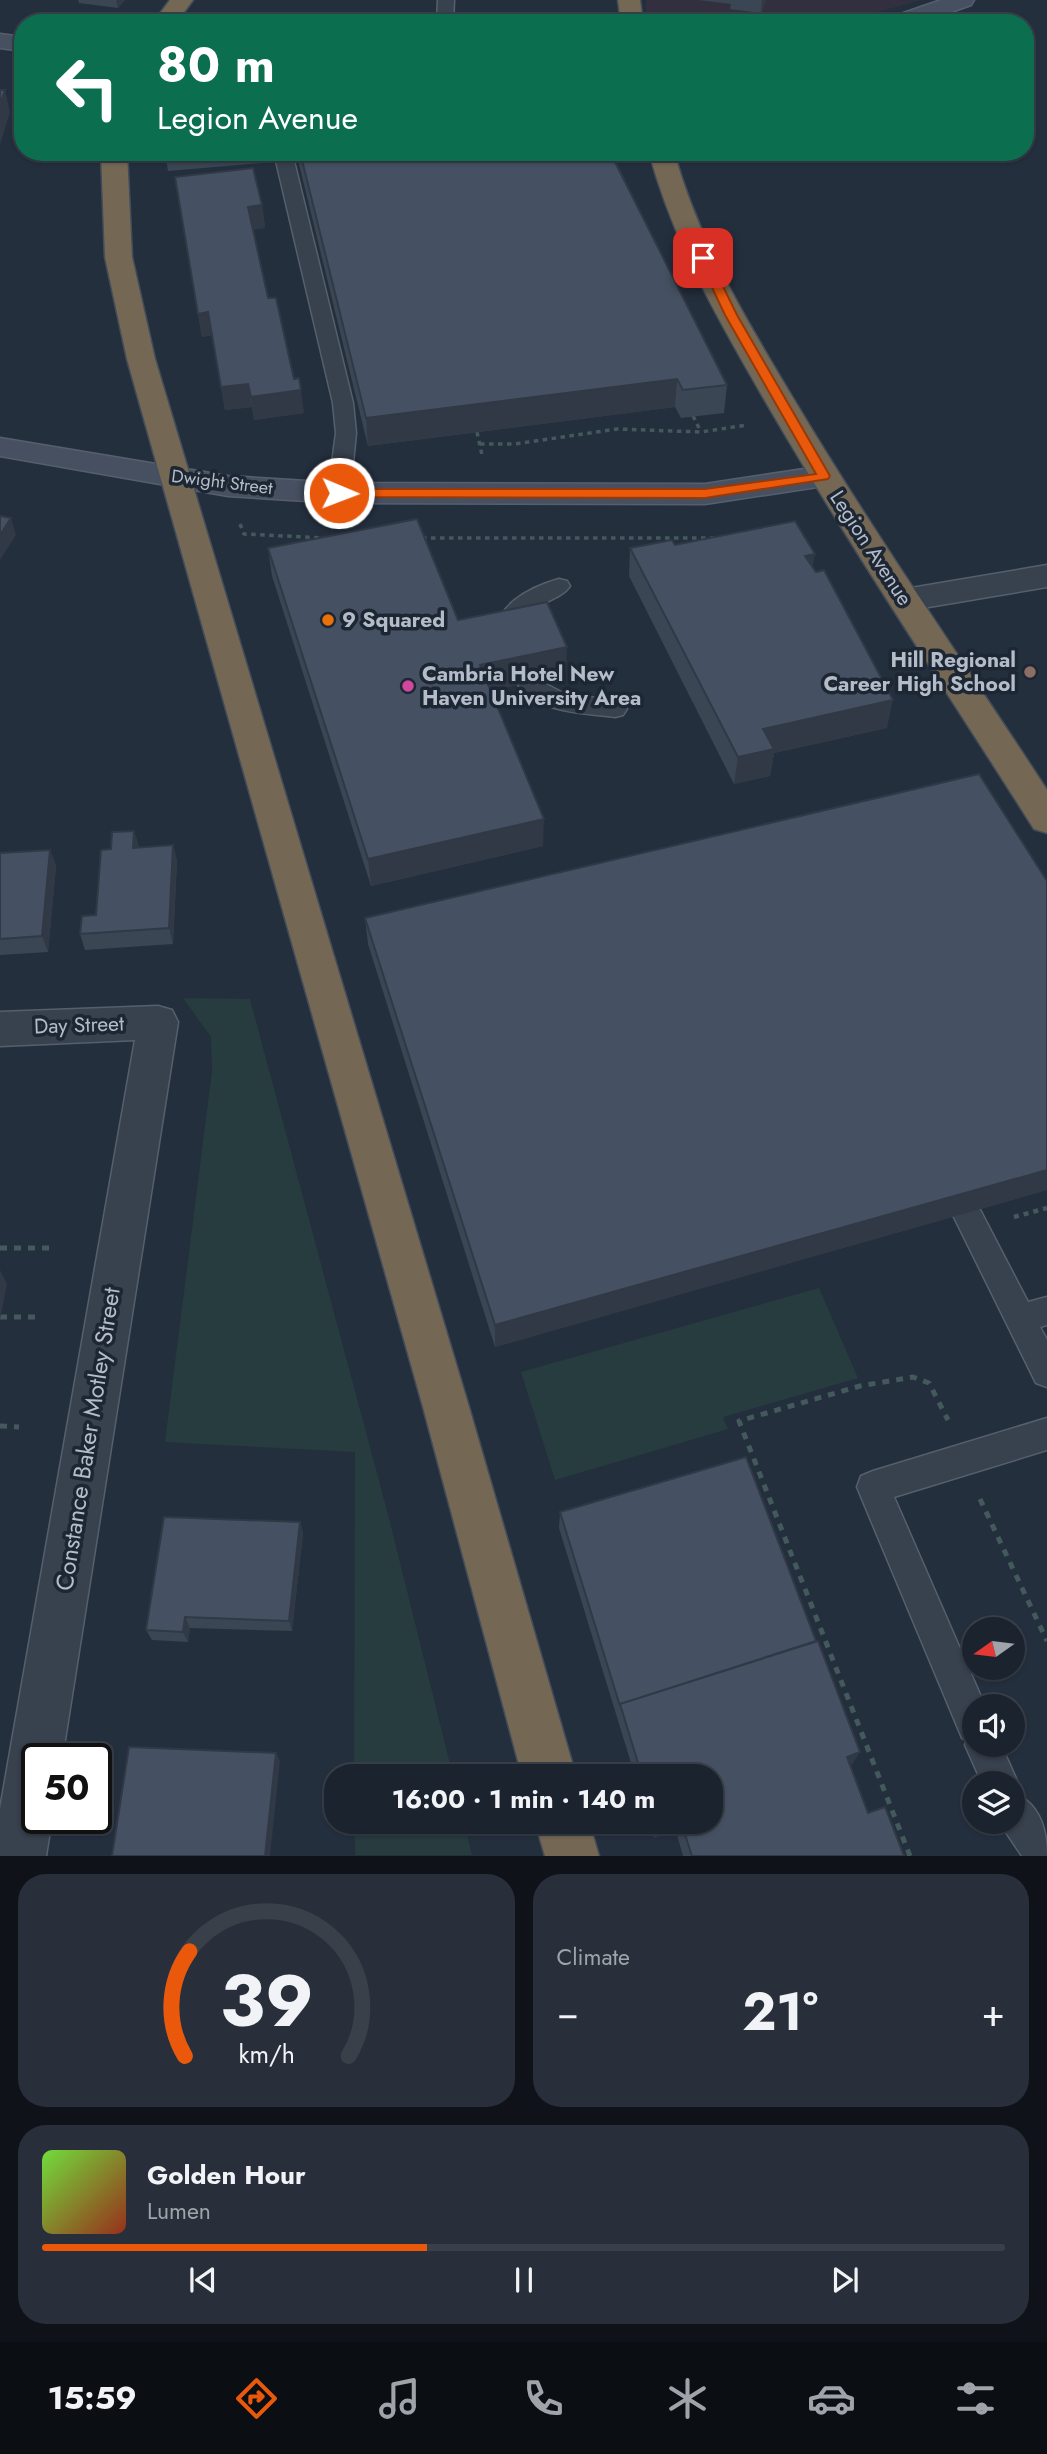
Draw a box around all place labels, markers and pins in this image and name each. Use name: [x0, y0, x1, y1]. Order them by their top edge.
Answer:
pin: [673, 228, 733, 288]
place label: 9 Squared: [342, 605, 445, 635]
marker: 9 Squared: [320, 612, 336, 628]
place label: Hill Regional Career High School: [823, 645, 1016, 699]
place label: Cambria Hotel New Haven University Area: [422, 659, 641, 713]
marker: Hill Regional Career High School: [1022, 664, 1038, 680]
marker: Cambria Hotel New Haven University Area: [400, 678, 416, 694]

